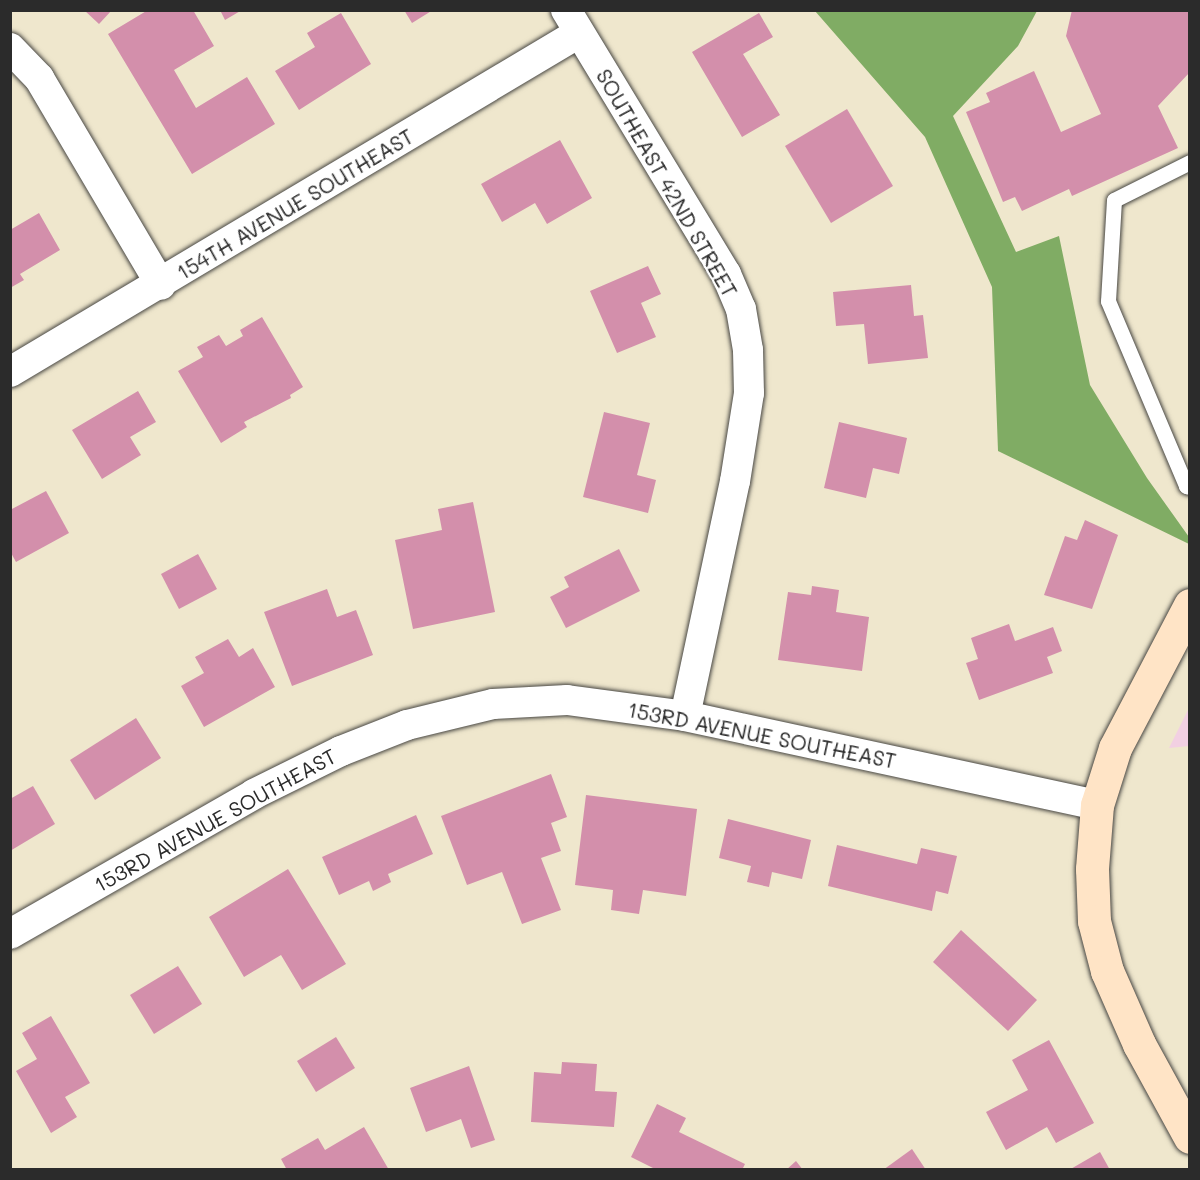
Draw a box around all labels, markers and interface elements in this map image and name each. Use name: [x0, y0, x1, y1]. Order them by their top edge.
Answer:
street label: SOUTHEAST 42ND STREET: [591, 64, 743, 302]
street label: 154TH AVENUE SOUTHEAST: [172, 123, 418, 285]
street label: 153RD AVENUE SOUTHEAST: [626, 697, 898, 773]
street label: 153RD AVENUE SOUTHEAST: [90, 743, 340, 897]

